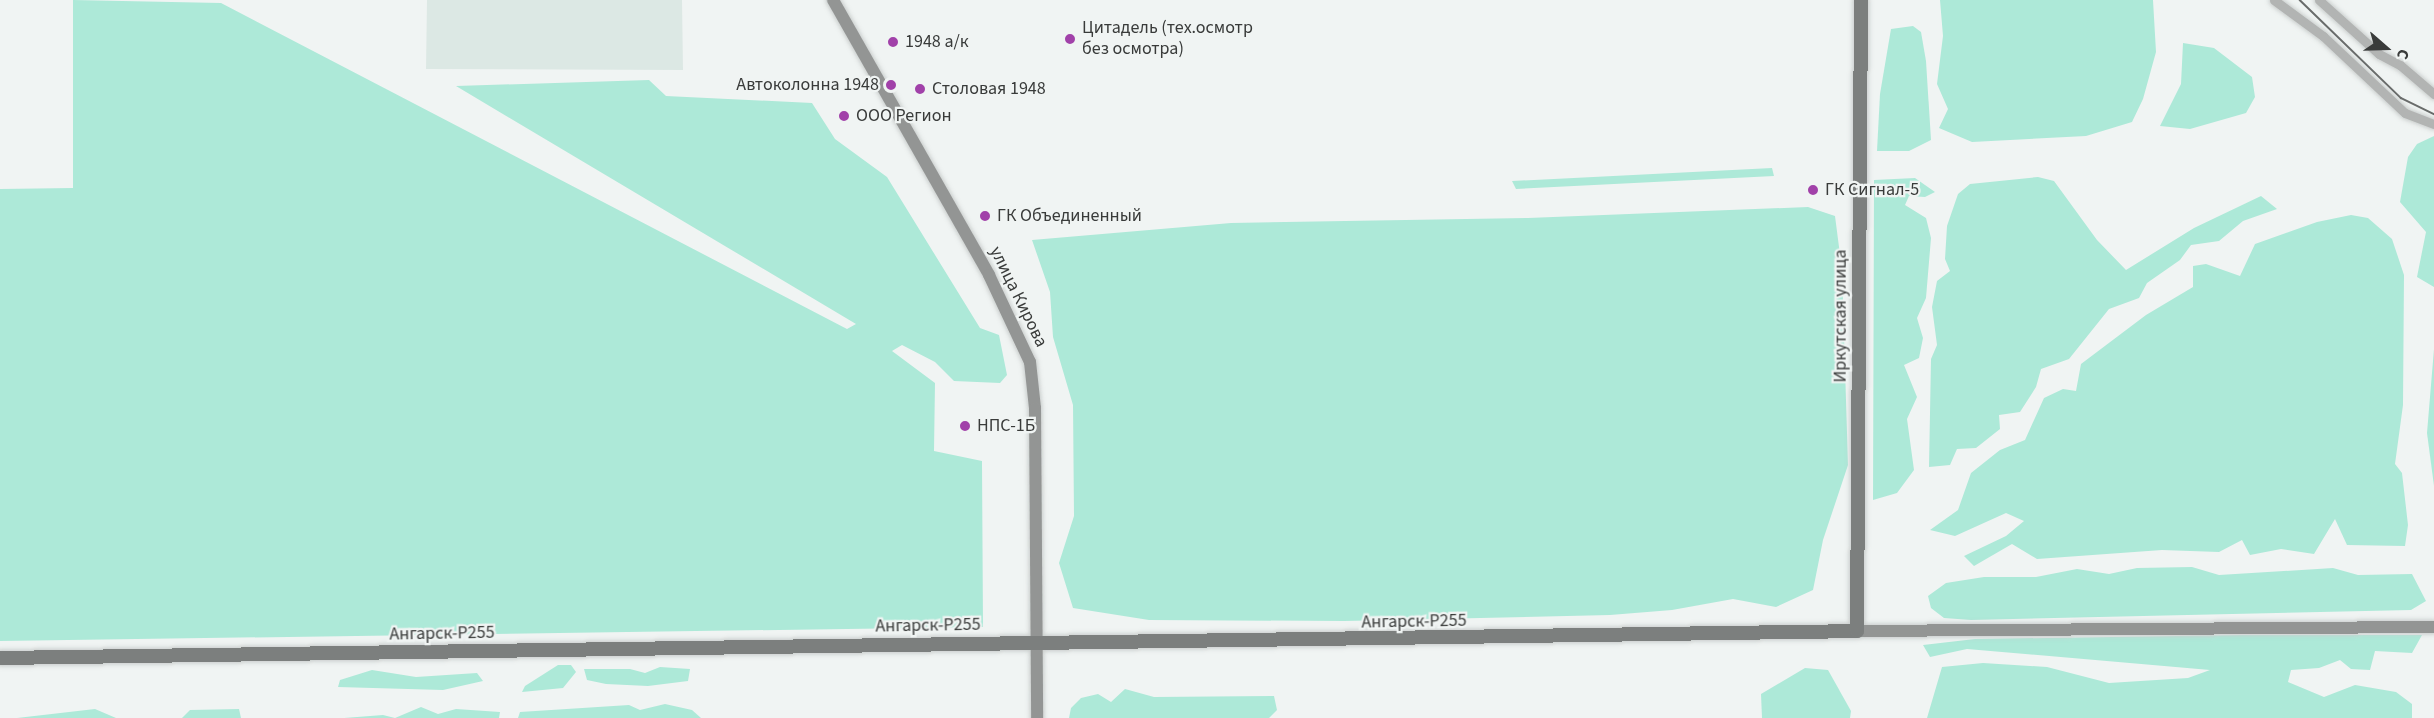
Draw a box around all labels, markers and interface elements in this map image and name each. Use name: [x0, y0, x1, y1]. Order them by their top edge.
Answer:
place label: Цитадель (тех.осмотр без осмотра): [1082, 18, 1253, 60]
north arrow: [2356, 18, 2416, 78]
place label: 1948 а/к: [905, 31, 969, 53]
marker: Цитадель (тех.осмотр без осмотра): [1063, 32, 1077, 46]
marker: 1948 а/к: [886, 35, 900, 49]
text: С: [2391, 46, 2415, 62]
place label: Автоколонна 1948: [736, 74, 879, 96]
marker: Автоколонна 1948: [884, 78, 898, 92]
place label: Столовая 1948: [932, 78, 1046, 100]
marker: Столовая 1948: [913, 82, 927, 96]
place label: ООО Регион: [856, 105, 952, 127]
marker: ООО Регион: [837, 109, 851, 123]
place label: ГК Сигнал-5: [1825, 179, 1919, 201]
marker: ГК Сигнал-5: [1806, 183, 1820, 197]
place label: ГК Объединенный: [997, 205, 1142, 227]
marker: ГК Объединенный: [978, 209, 992, 223]
street label: улица Кирова: [984, 243, 1052, 351]
street label: Иркутская улица: [1830, 249, 1852, 383]
place label: НПС-1Б: [977, 415, 1035, 437]
marker: НПС-1Б: [958, 419, 972, 433]
street label: Ангарск-Р255: [1361, 610, 1467, 634]
street label: Ангарск-Р255: [875, 614, 981, 638]
street label: Ангарск-Р255: [389, 622, 495, 646]

